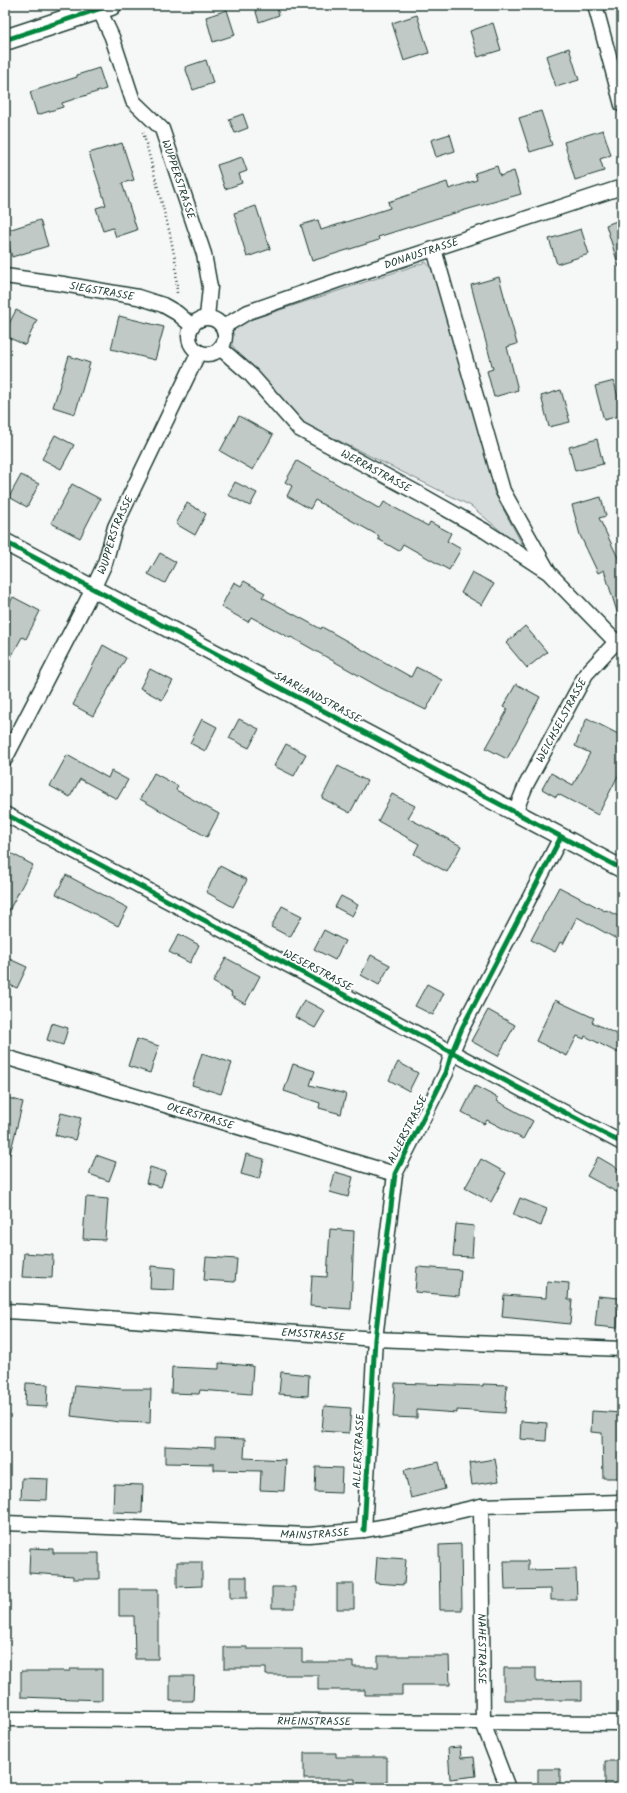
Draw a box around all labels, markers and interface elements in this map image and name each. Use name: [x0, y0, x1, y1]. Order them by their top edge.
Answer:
street label: WUPPERSTRASSE: [156, 137, 200, 222]
street label: DONAUSTRASSE: [382, 233, 462, 275]
street label: SIEGSTRASSE: [68, 277, 136, 306]
street label: WERRASTRASSE: [337, 445, 415, 498]
street label: WUPPERSTRASSE: [93, 492, 139, 578]
street label: SAARLANDSTRASSE: [271, 667, 365, 729]
street label: WEICHSELSTRASSE: [532, 675, 592, 766]
street label: WESERSTRASSE: [279, 945, 356, 997]
street label: ALLERSTRASSE: [383, 1092, 433, 1167]
street label: OKERSTRASSE: [164, 1098, 236, 1135]
street label: EMSSTRASSE: [280, 1324, 346, 1347]
street label: ALLERSTRASSE: [348, 1413, 370, 1489]
street label: MAINSTRASSE: [280, 1523, 351, 1545]
street label: NAHESTRASSE: [472, 1613, 491, 1685]
street label: RHEINSTRASSE: [277, 1713, 352, 1731]

